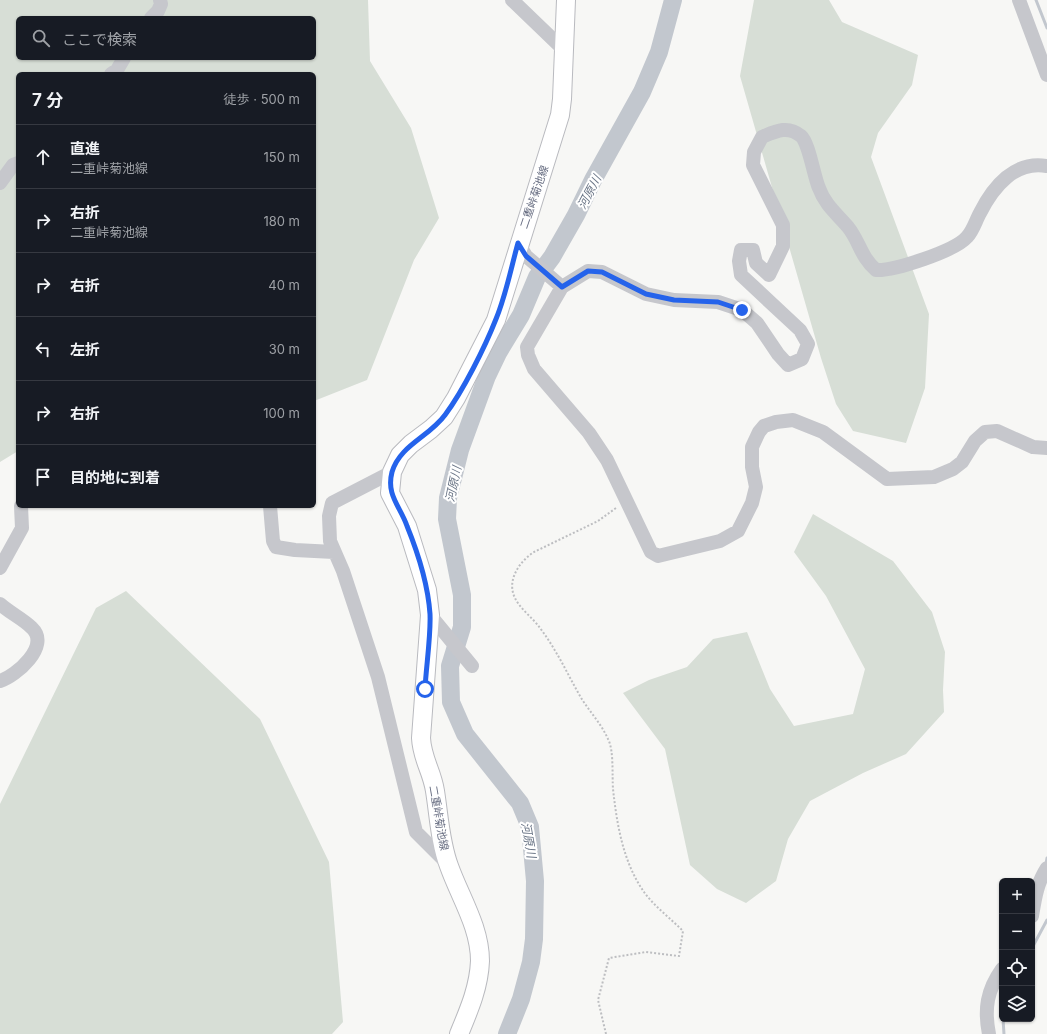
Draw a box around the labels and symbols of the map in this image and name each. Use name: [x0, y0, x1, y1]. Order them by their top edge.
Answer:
street label: 二重峠菊池線: [517, 164, 551, 230]
water label: 河原川: [574, 171, 605, 211]
route end: [733, 301, 751, 319]
water label: 河原川: [442, 463, 464, 503]
route start: [416, 680, 434, 698]
street label: 二重峠菊池線: [426, 784, 452, 852]
water label: 河原川: [518, 821, 540, 861]

